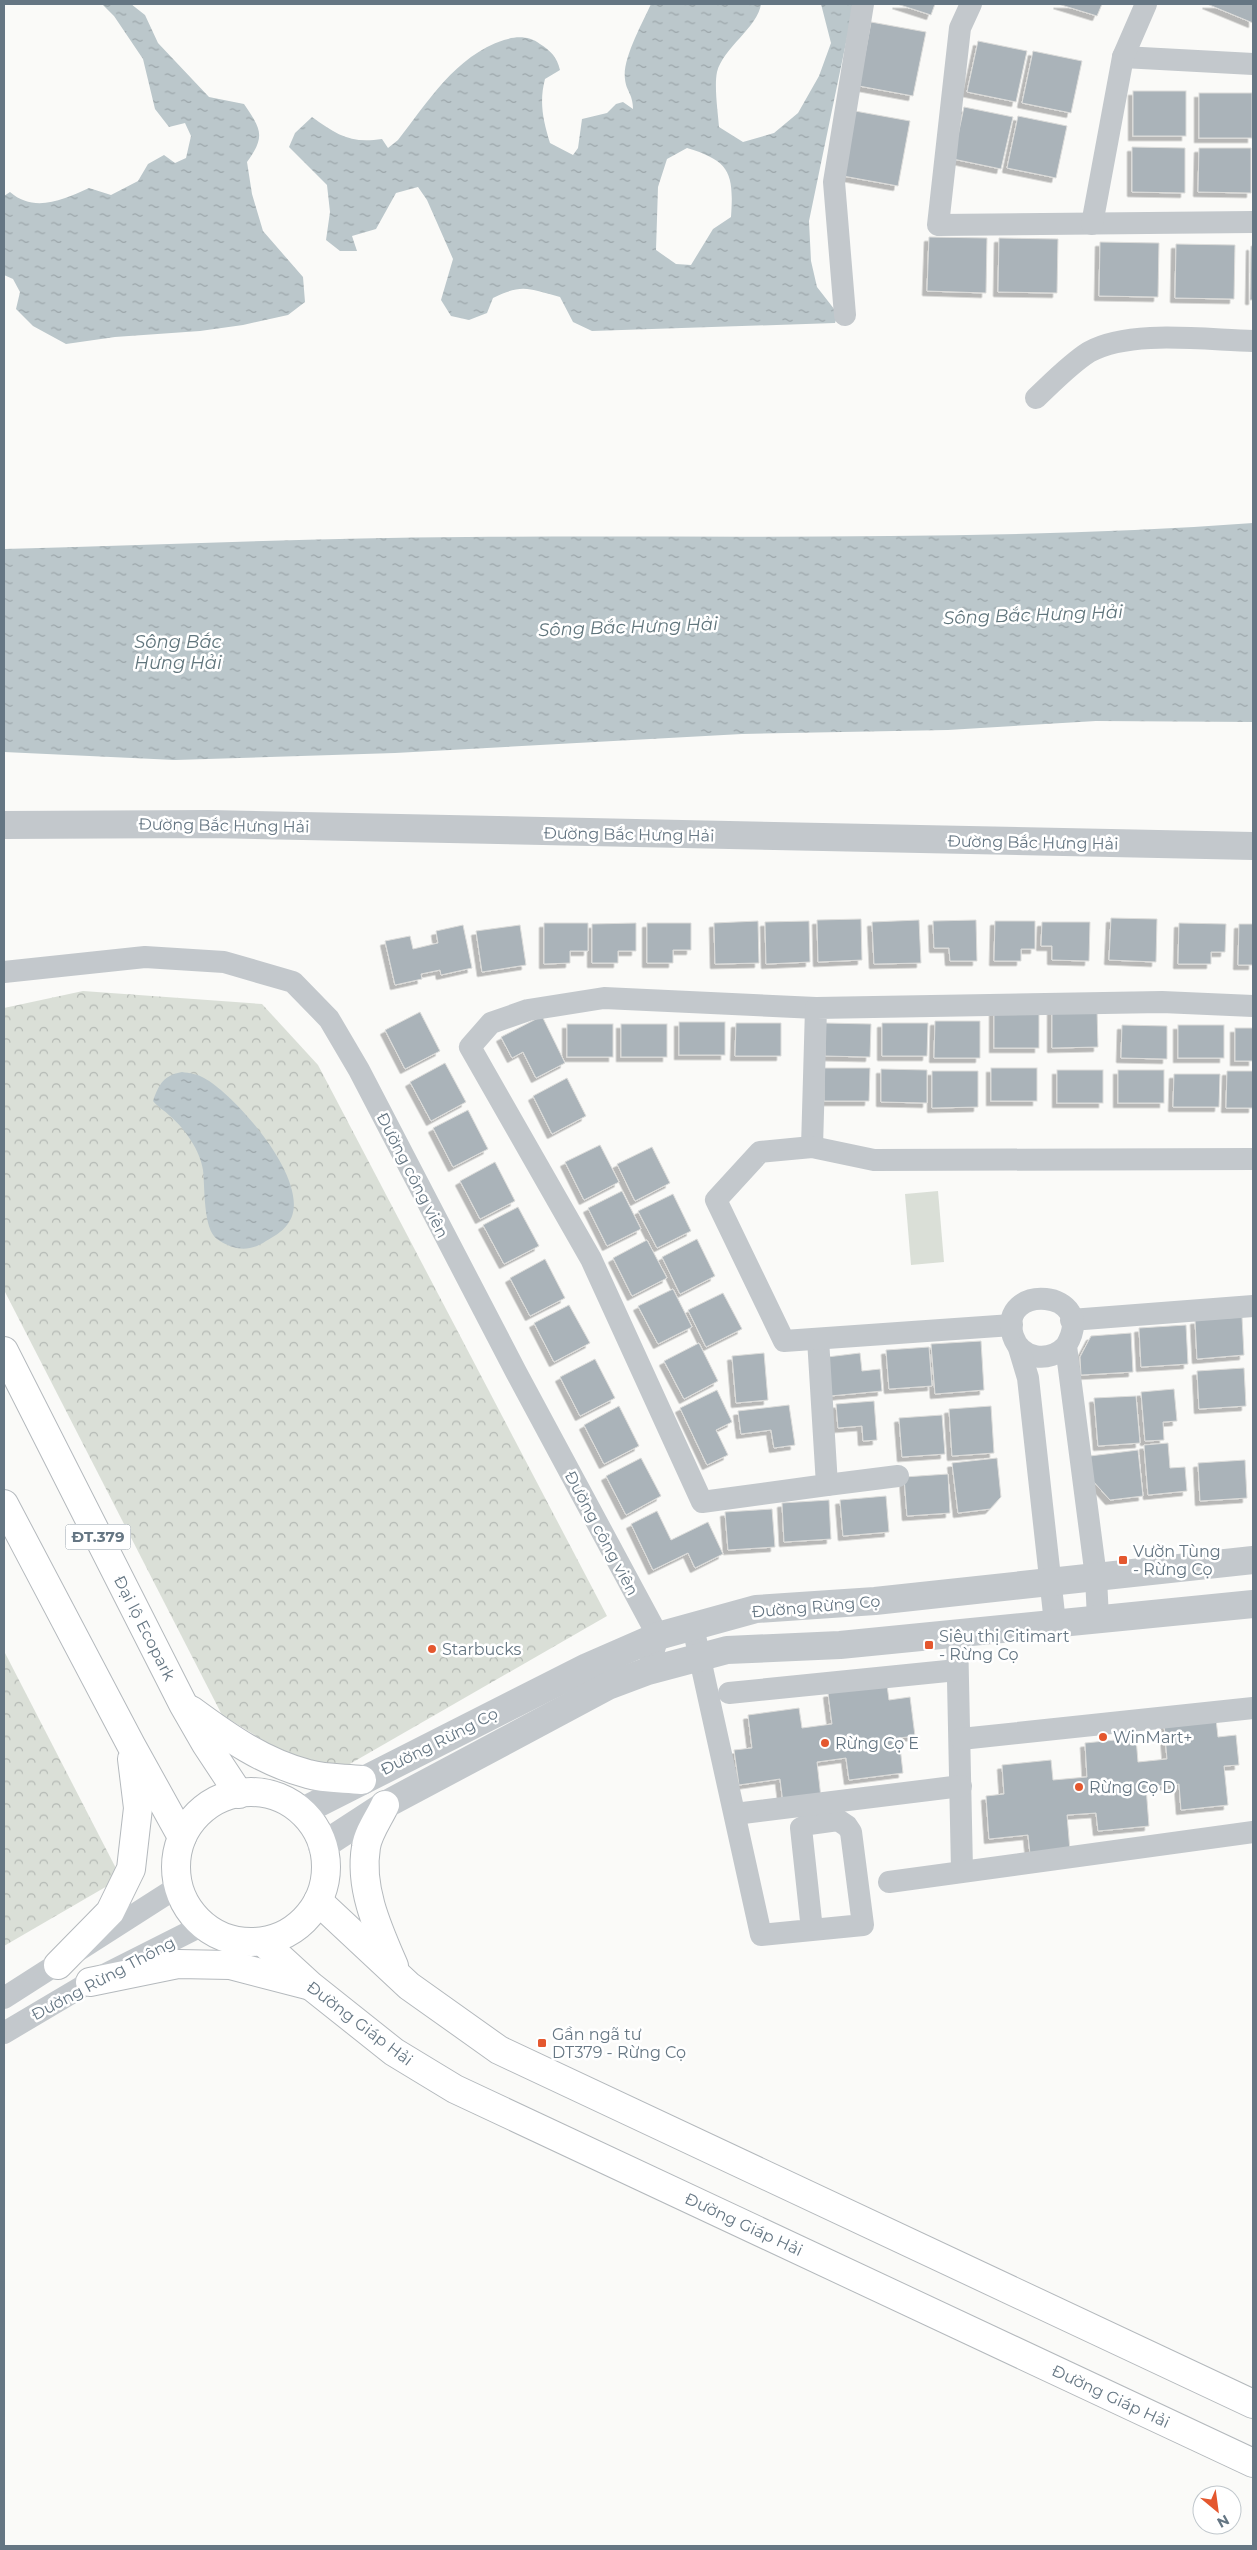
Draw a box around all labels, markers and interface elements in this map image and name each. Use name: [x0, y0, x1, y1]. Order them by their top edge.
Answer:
water label: Sông Bắc Hưng Hải: [943, 601, 1123, 629]
water label: Sông Bắc Hưng Hải: [538, 613, 718, 641]
water label: Sông Bắc Hưng Hải: [134, 631, 222, 674]
street label: Đường Bắc Hưng Hải: [138, 815, 310, 836]
street label: Đường Bắc Hưng Hải: [543, 824, 715, 845]
street label: Đường Bắc Hưng Hải: [947, 832, 1119, 853]
street label: Đường công viên: [373, 1109, 452, 1241]
street label: Đường công viên: [561, 1468, 642, 1599]
road number: ĐT.379: [66, 1524, 130, 1550]
place label: Vườn Tùng - Rừng Cọ: [1133, 1542, 1221, 1579]
marker: Vườn Tùng - Rừng Cọ: [1117, 1554, 1129, 1566]
street label: Đại lộ Ecopark: [110, 1573, 179, 1684]
street label: Đường Rừng Cọ: [751, 1591, 881, 1622]
place label: Siêu thị Citimart - Rừng Cọ: [939, 1627, 1070, 1664]
marker: Siêu thị Citimart - Rừng Cọ: [923, 1639, 935, 1651]
place label: Starbucks: [442, 1640, 522, 1659]
marker: Starbucks: [426, 1643, 438, 1655]
street label: Đường Rừng Cọ: [377, 1704, 501, 1779]
place label: WinMart+: [1113, 1728, 1193, 1747]
marker: WinMart+: [1097, 1731, 1109, 1743]
place label: Rừng Cọ E: [835, 1734, 919, 1753]
marker: Rừng Cọ E: [819, 1737, 831, 1749]
place label: Rừng Cọ D: [1089, 1778, 1176, 1797]
marker: Rừng Cọ D: [1073, 1781, 1085, 1793]
street label: Đường Rừng Thông: [28, 1933, 178, 2024]
street label: Đường Giáp Hải: [303, 1977, 416, 2069]
place label: Gần ngã tư DT379 - Rừng Cọ: [552, 2025, 686, 2062]
marker: Gần ngã tư DT379 - Rừng Cọ: [536, 2037, 548, 2049]
street label: Đường Giáp Hải: [682, 2189, 806, 2260]
street label: Đường Giáp Hải: [1049, 2361, 1173, 2432]
north arrow: [1192, 2485, 1242, 2535]
text: N: [1214, 2511, 1233, 2532]

